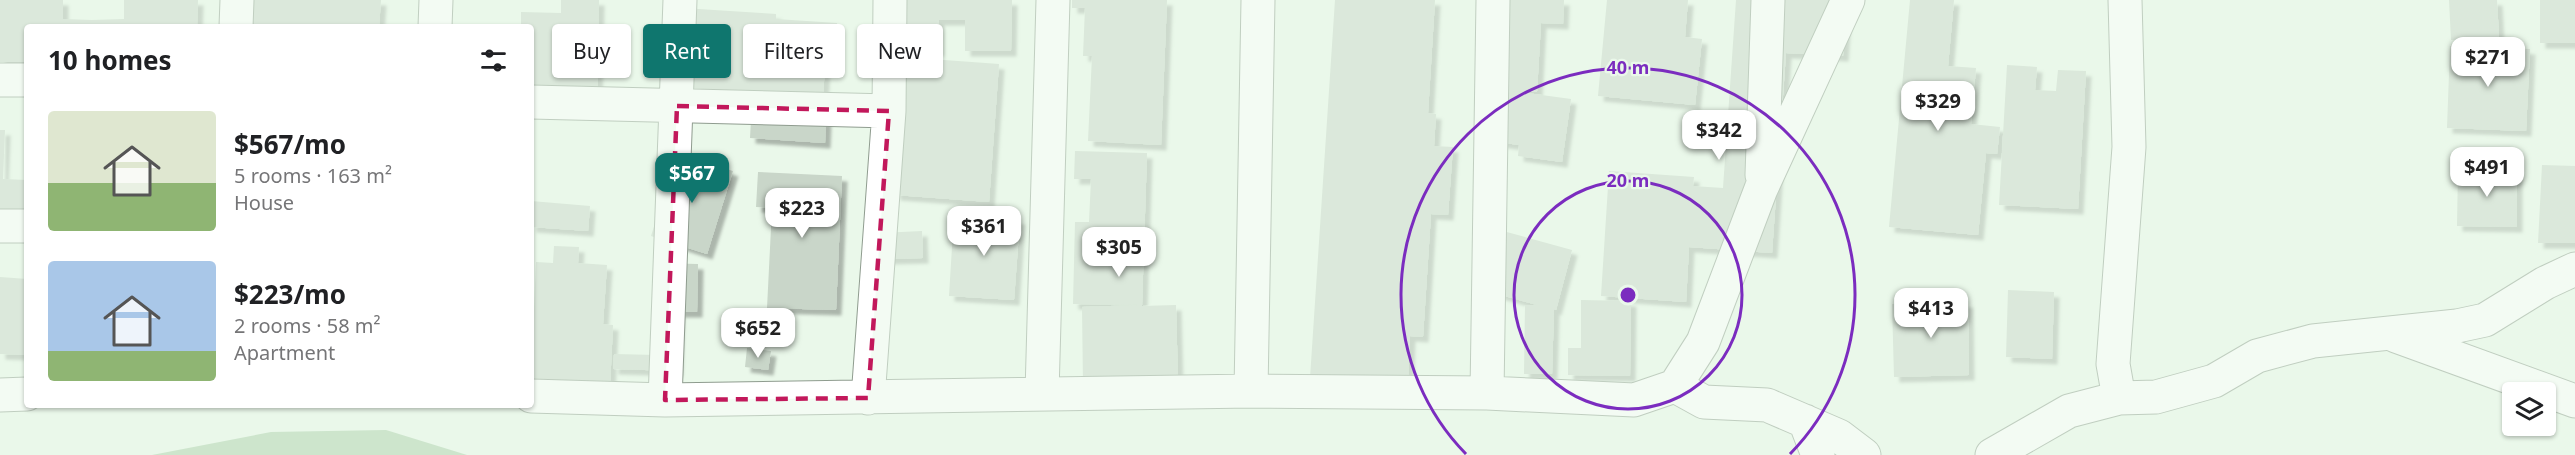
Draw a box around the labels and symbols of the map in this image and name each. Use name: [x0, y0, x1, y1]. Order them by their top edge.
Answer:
pin: $271: [2452, 37, 2524, 88]
text: 40 m: [1607, 55, 1649, 79]
pin: $329: [1902, 81, 1974, 132]
pin: $342: [1683, 110, 1755, 161]
pin: $491: [2451, 147, 2523, 198]
pin: $567: [656, 153, 728, 204]
text: 20 m: [1607, 168, 1649, 192]
pin: $223: [766, 188, 838, 239]
pin: $361: [948, 206, 1020, 257]
pin: $305: [1083, 227, 1155, 278]
centre of rings: [1618, 285, 1638, 305]
pin: $413: [1895, 288, 1967, 339]
pin: $652: [722, 308, 794, 359]

